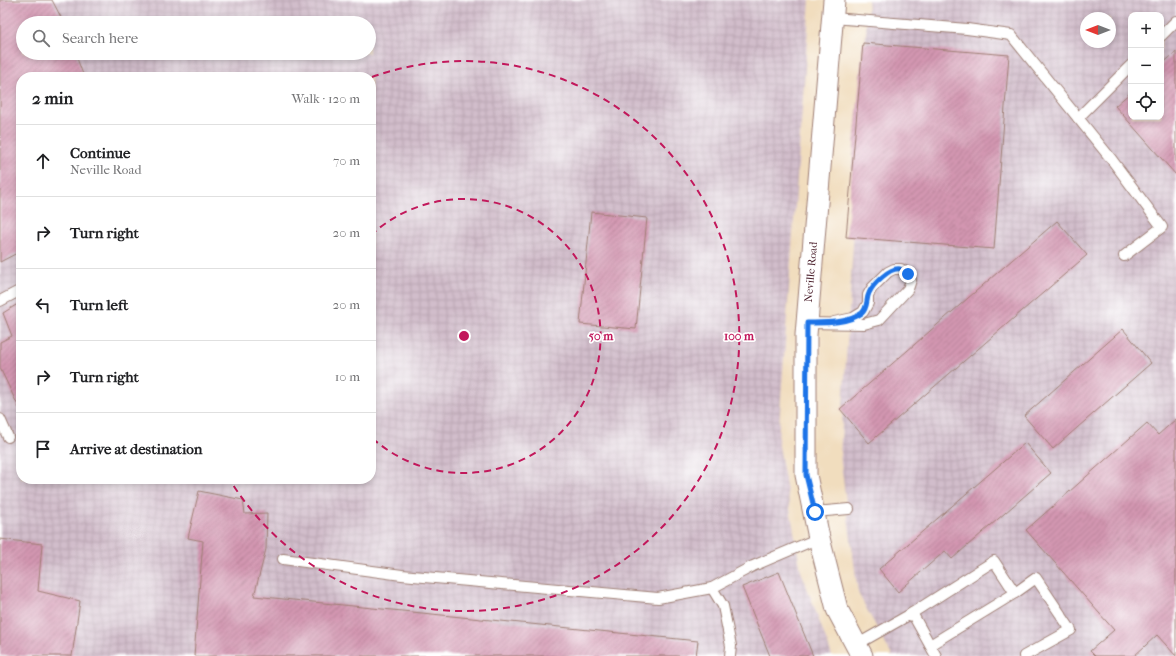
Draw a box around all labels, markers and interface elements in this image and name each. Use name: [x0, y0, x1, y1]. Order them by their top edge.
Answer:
north arrow: [1080, 12, 1116, 48]
map controls: [1128, 12, 1164, 120]
button: +: [1128, 12, 1164, 48]
search box: [16, 16, 376, 60]
icon: search: [30, 27, 52, 49]
text: Search here: [62, 29, 138, 47]
button: −: [1128, 48, 1164, 84]
button: locate: [1128, 84, 1164, 120]
text: 2 min: [32, 88, 73, 108]
text: Walk · 120 m: [292, 91, 360, 106]
text: Continue: [70, 144, 130, 162]
icon: ahead: [32, 150, 54, 172]
text: 70 m: [333, 153, 360, 168]
text: Neville Road: [70, 162, 142, 177]
icon: right: [32, 222, 54, 244]
text: Turn right: [70, 224, 139, 242]
text: 20 m: [333, 225, 360, 240]
street label: Neville Road: [802, 240, 820, 303]
route end: [899, 265, 917, 283]
icon: left: [32, 294, 54, 316]
text: Turn left: [70, 296, 128, 314]
text: 20 m: [333, 297, 360, 312]
centre of rings: [457, 329, 471, 343]
text: 50 m: [589, 329, 614, 343]
text: 100 m: [724, 329, 755, 343]
icon: right: [32, 366, 54, 388]
text: Turn right: [70, 368, 139, 386]
text: 10 m: [335, 369, 360, 384]
icon: arrive: [32, 438, 54, 460]
text: Arrive at destination: [70, 440, 202, 458]
route start: [806, 503, 824, 521]

